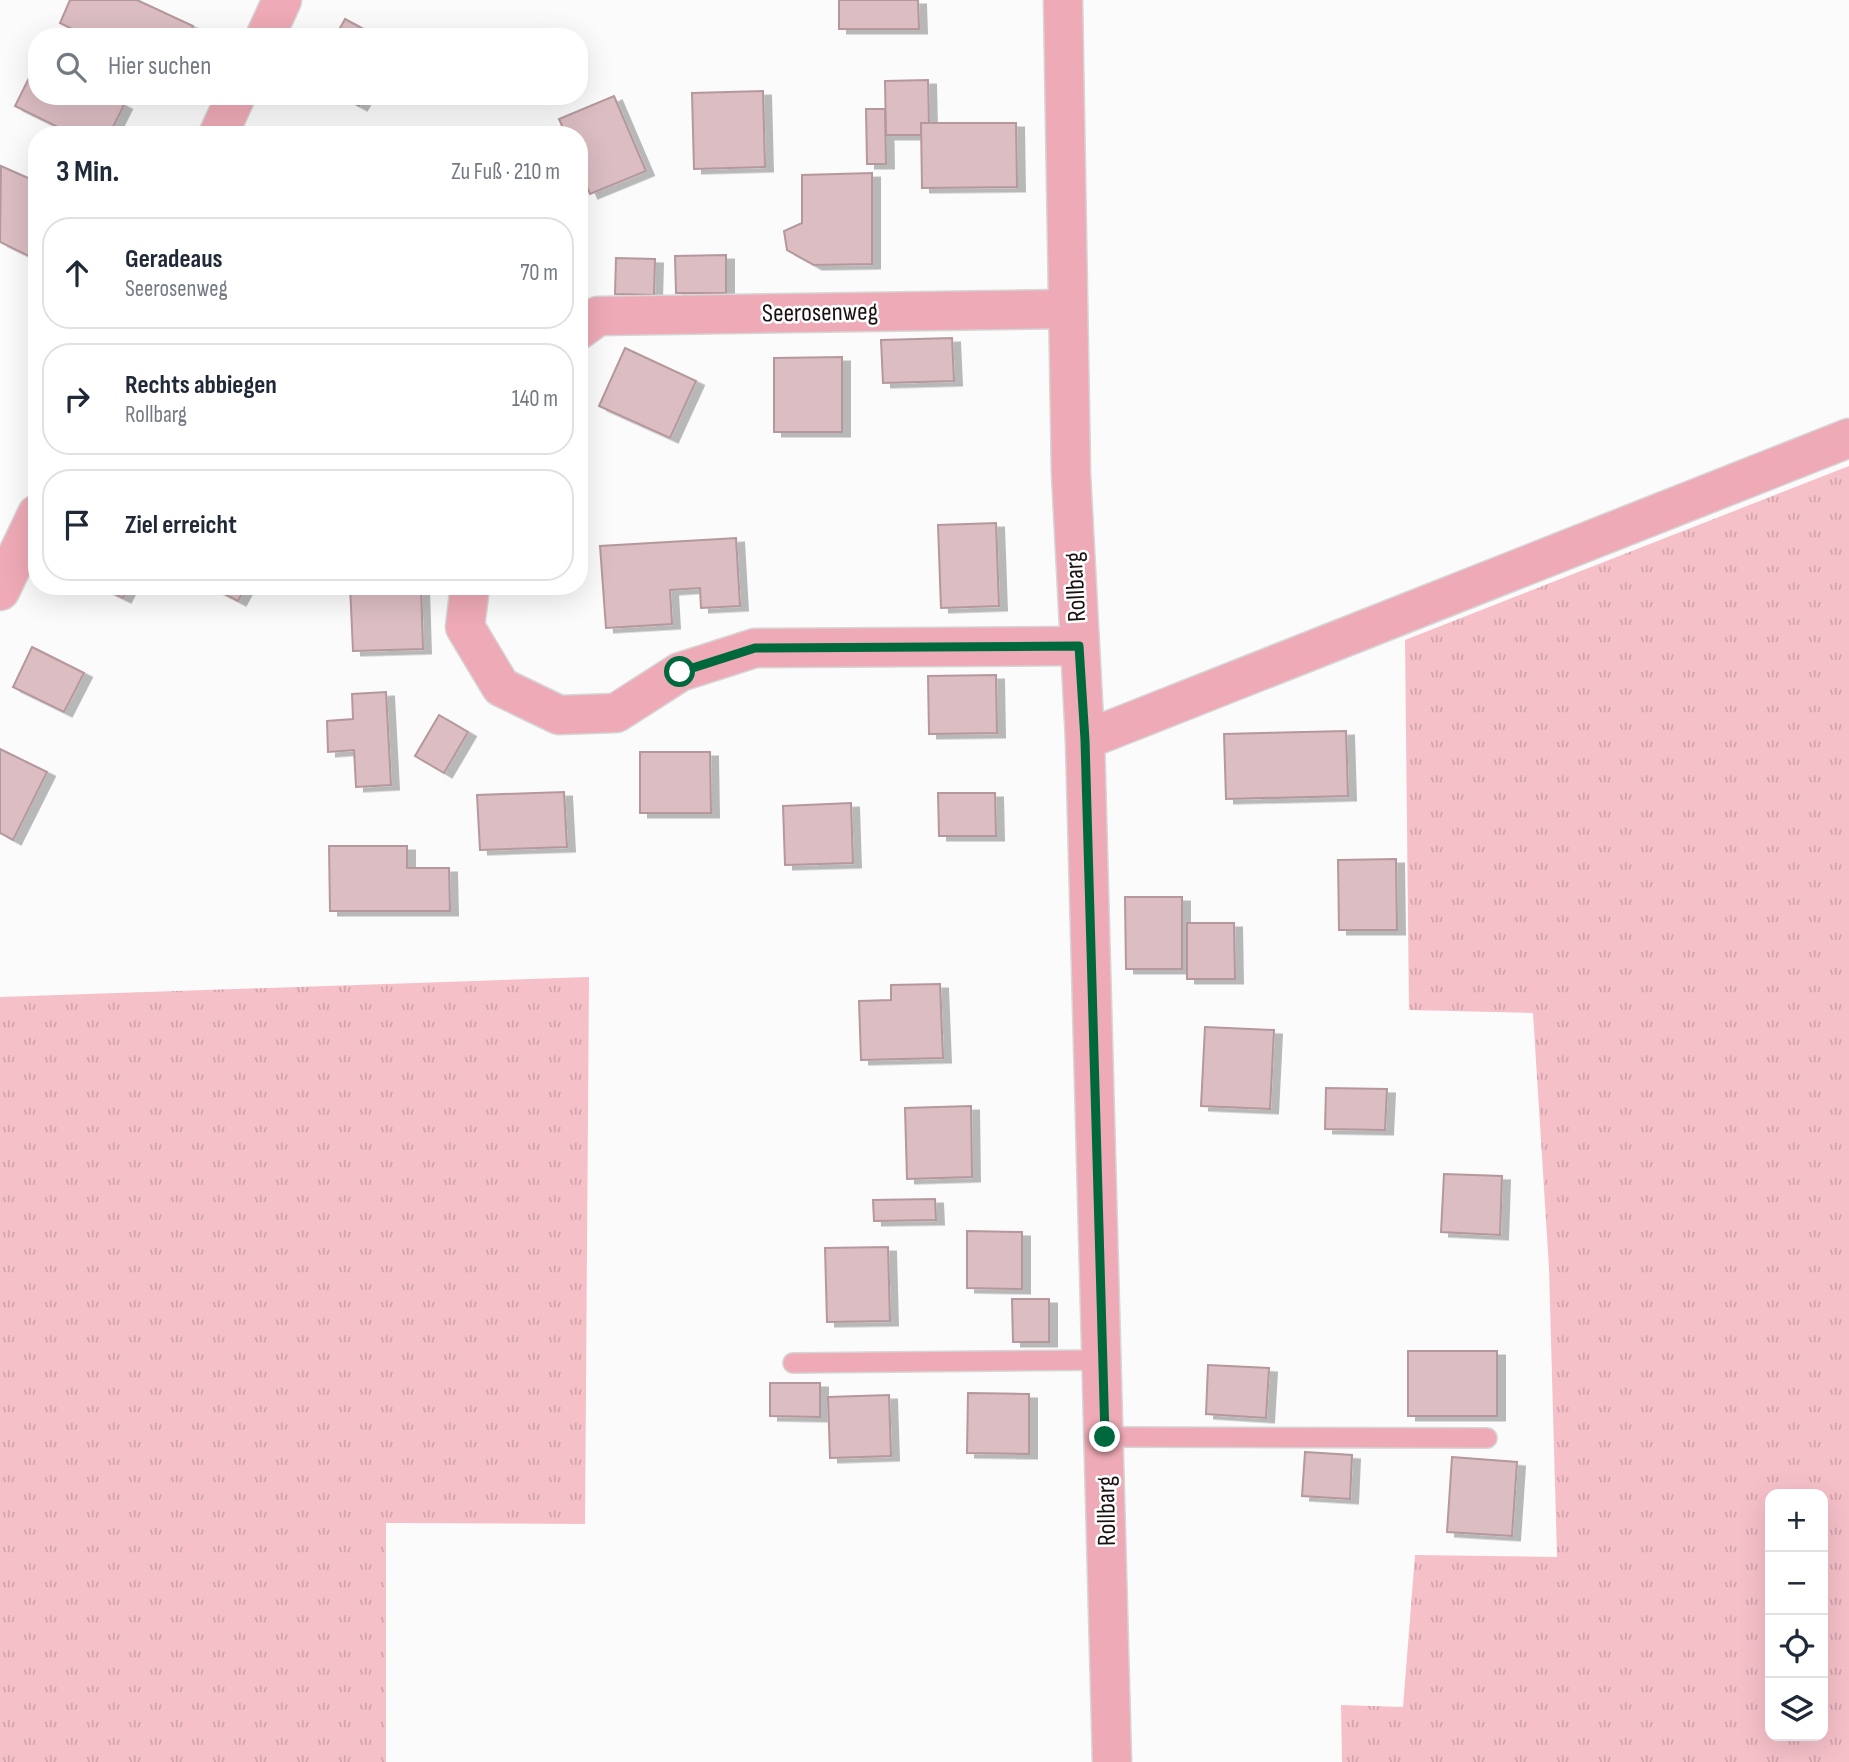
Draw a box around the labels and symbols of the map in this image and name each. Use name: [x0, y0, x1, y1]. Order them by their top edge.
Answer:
street label: Seerosenweg: [762, 296, 878, 330]
street label: Rollbarg: [1059, 551, 1093, 623]
route start: [664, 656, 695, 687]
route end: [1089, 1421, 1120, 1452]
street label: Rollbarg: [1091, 1476, 1123, 1546]

